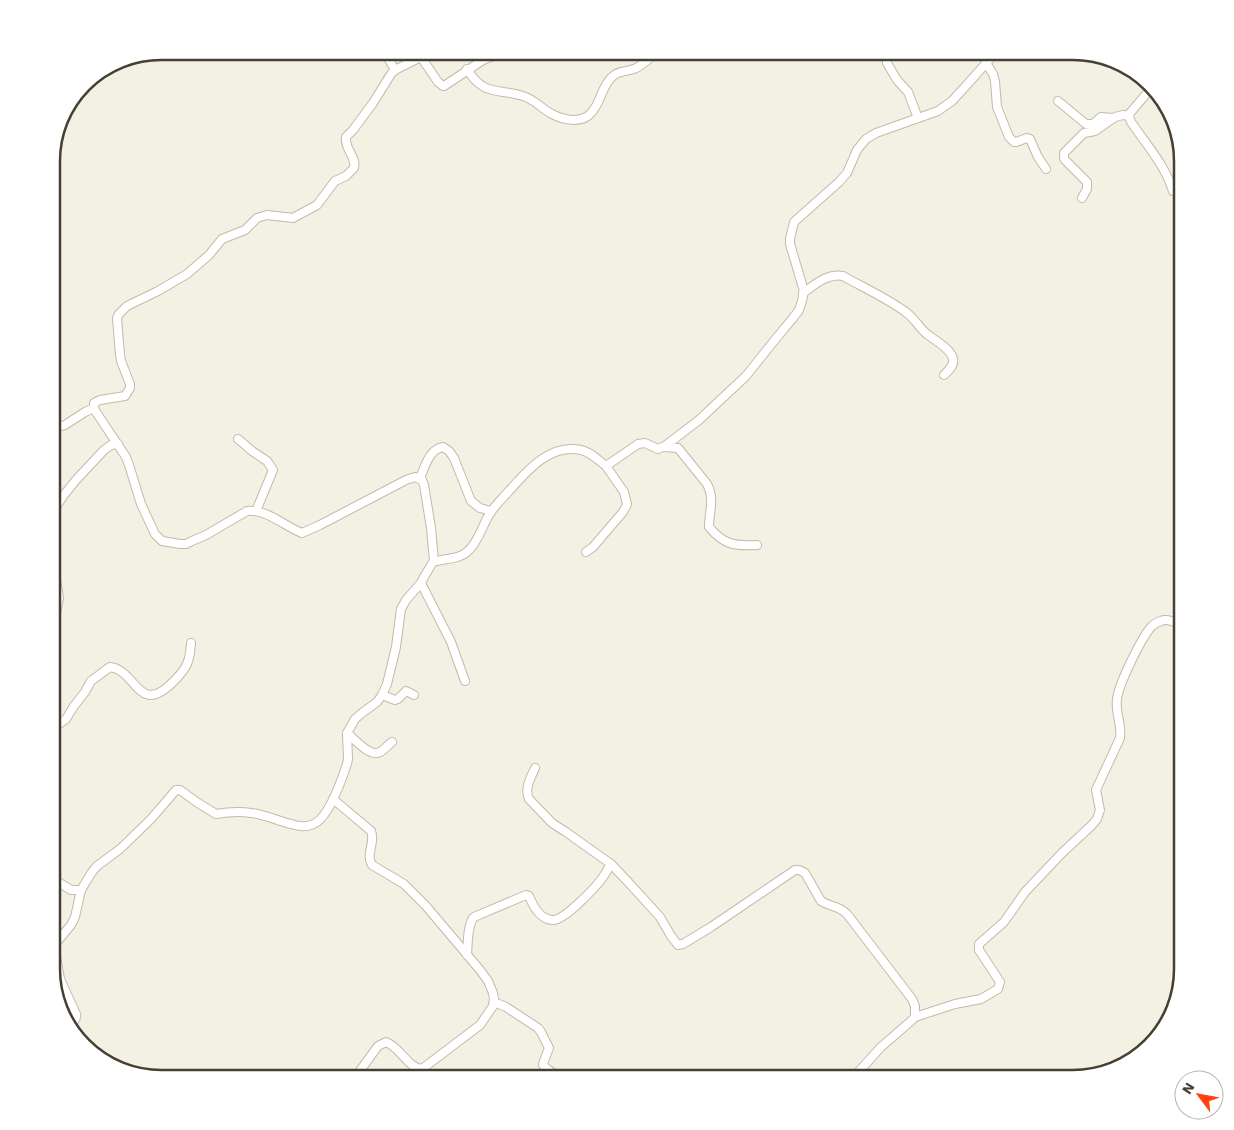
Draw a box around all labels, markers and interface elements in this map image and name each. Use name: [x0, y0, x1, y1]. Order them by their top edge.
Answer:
north arrow: [1174, 1070, 1224, 1120]
text: N: [1178, 1079, 1198, 1097]

